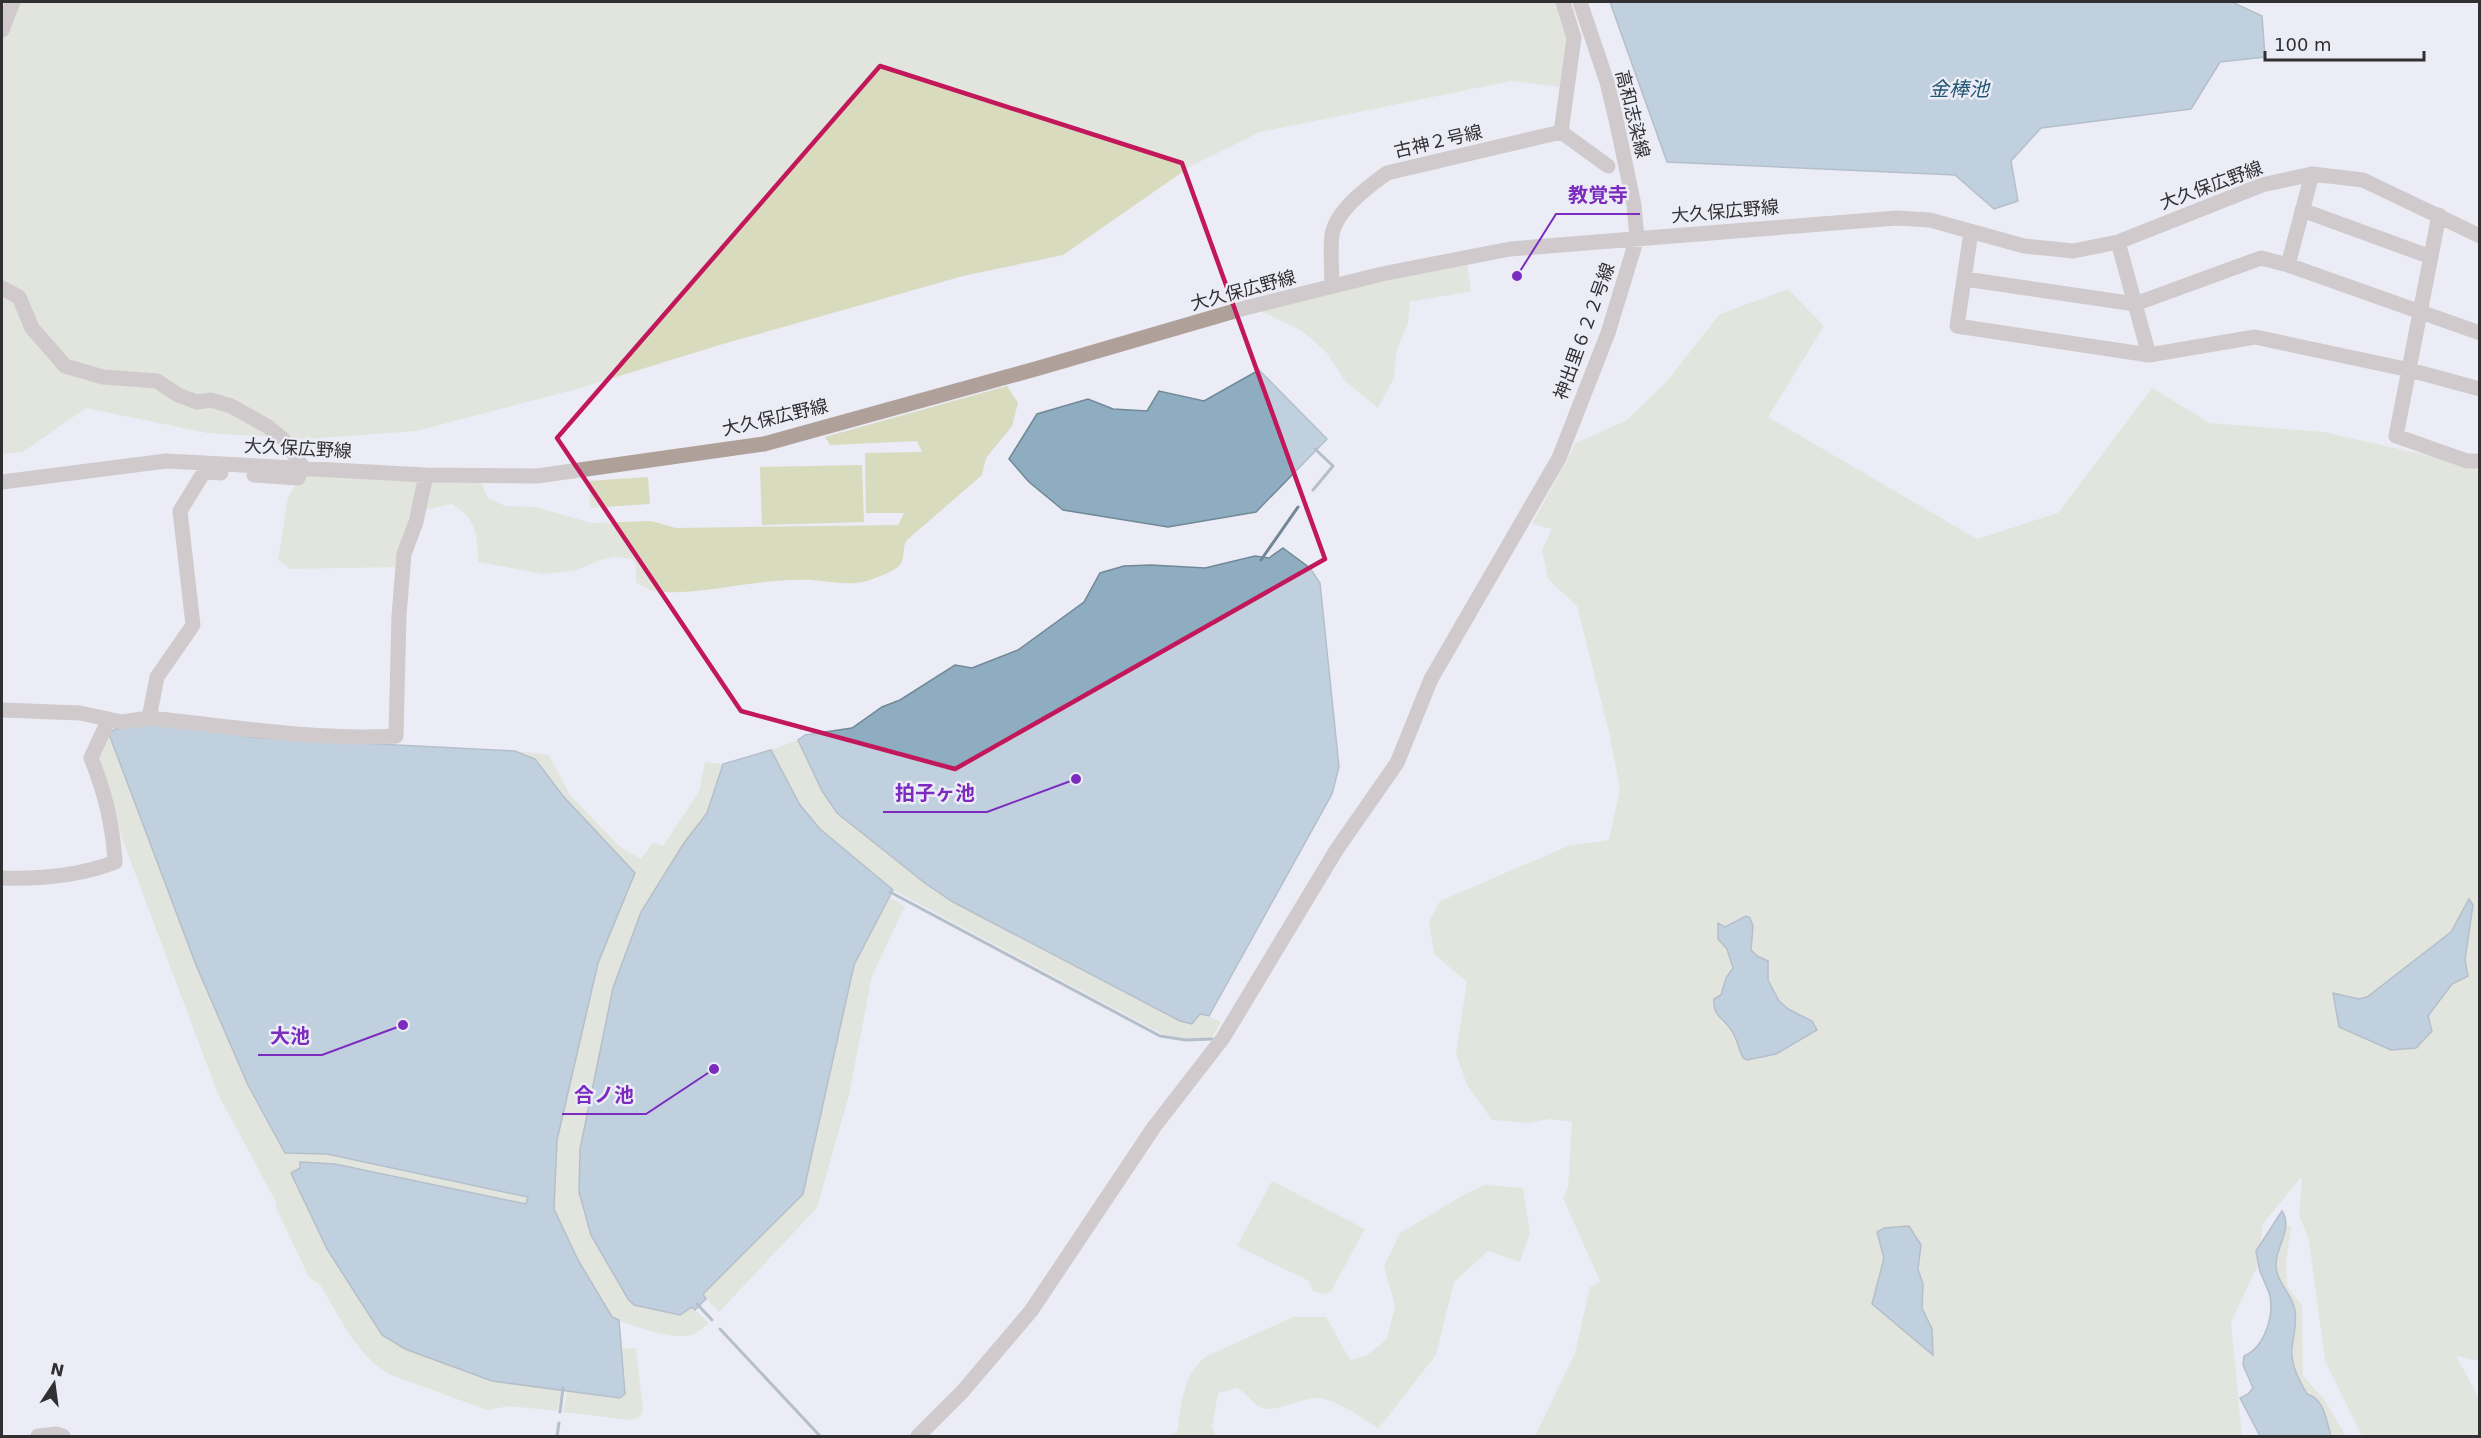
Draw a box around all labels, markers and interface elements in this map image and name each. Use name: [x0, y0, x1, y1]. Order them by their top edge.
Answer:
scale bar: [2265, 24, 2424, 62]
text: 100 m: [2274, 34, 2332, 55]
street label: 高和志染線: [1612, 68, 1654, 160]
water label: 金棒池: [1929, 77, 1991, 101]
street label: 古神２号線: [1392, 121, 1484, 161]
street label: 大久保広野線: [2157, 157, 2265, 213]
callout: 教覚寺: [1556, 176, 1640, 214]
text: 教覚寺: [1568, 183, 1628, 207]
street label: 大久保広野線: [1670, 196, 1780, 226]
street label: 神出里６２２号線: [1550, 260, 1618, 402]
street label: 大久保広野線: [1188, 266, 1298, 314]
street label: 大久保広野線: [720, 395, 830, 439]
street label: 大久保広野線: [244, 435, 352, 461]
callout: 拍子ヶ池: [883, 774, 987, 812]
text: 拍子ヶ池: [895, 781, 975, 805]
callout: 大池: [258, 1017, 322, 1055]
text: 大池: [270, 1024, 310, 1048]
callout: 合ノ池: [562, 1076, 646, 1114]
text: 合ノ池: [574, 1083, 634, 1107]
north arrow: [24, 1354, 84, 1414]
text: N: [49, 1359, 66, 1381]

